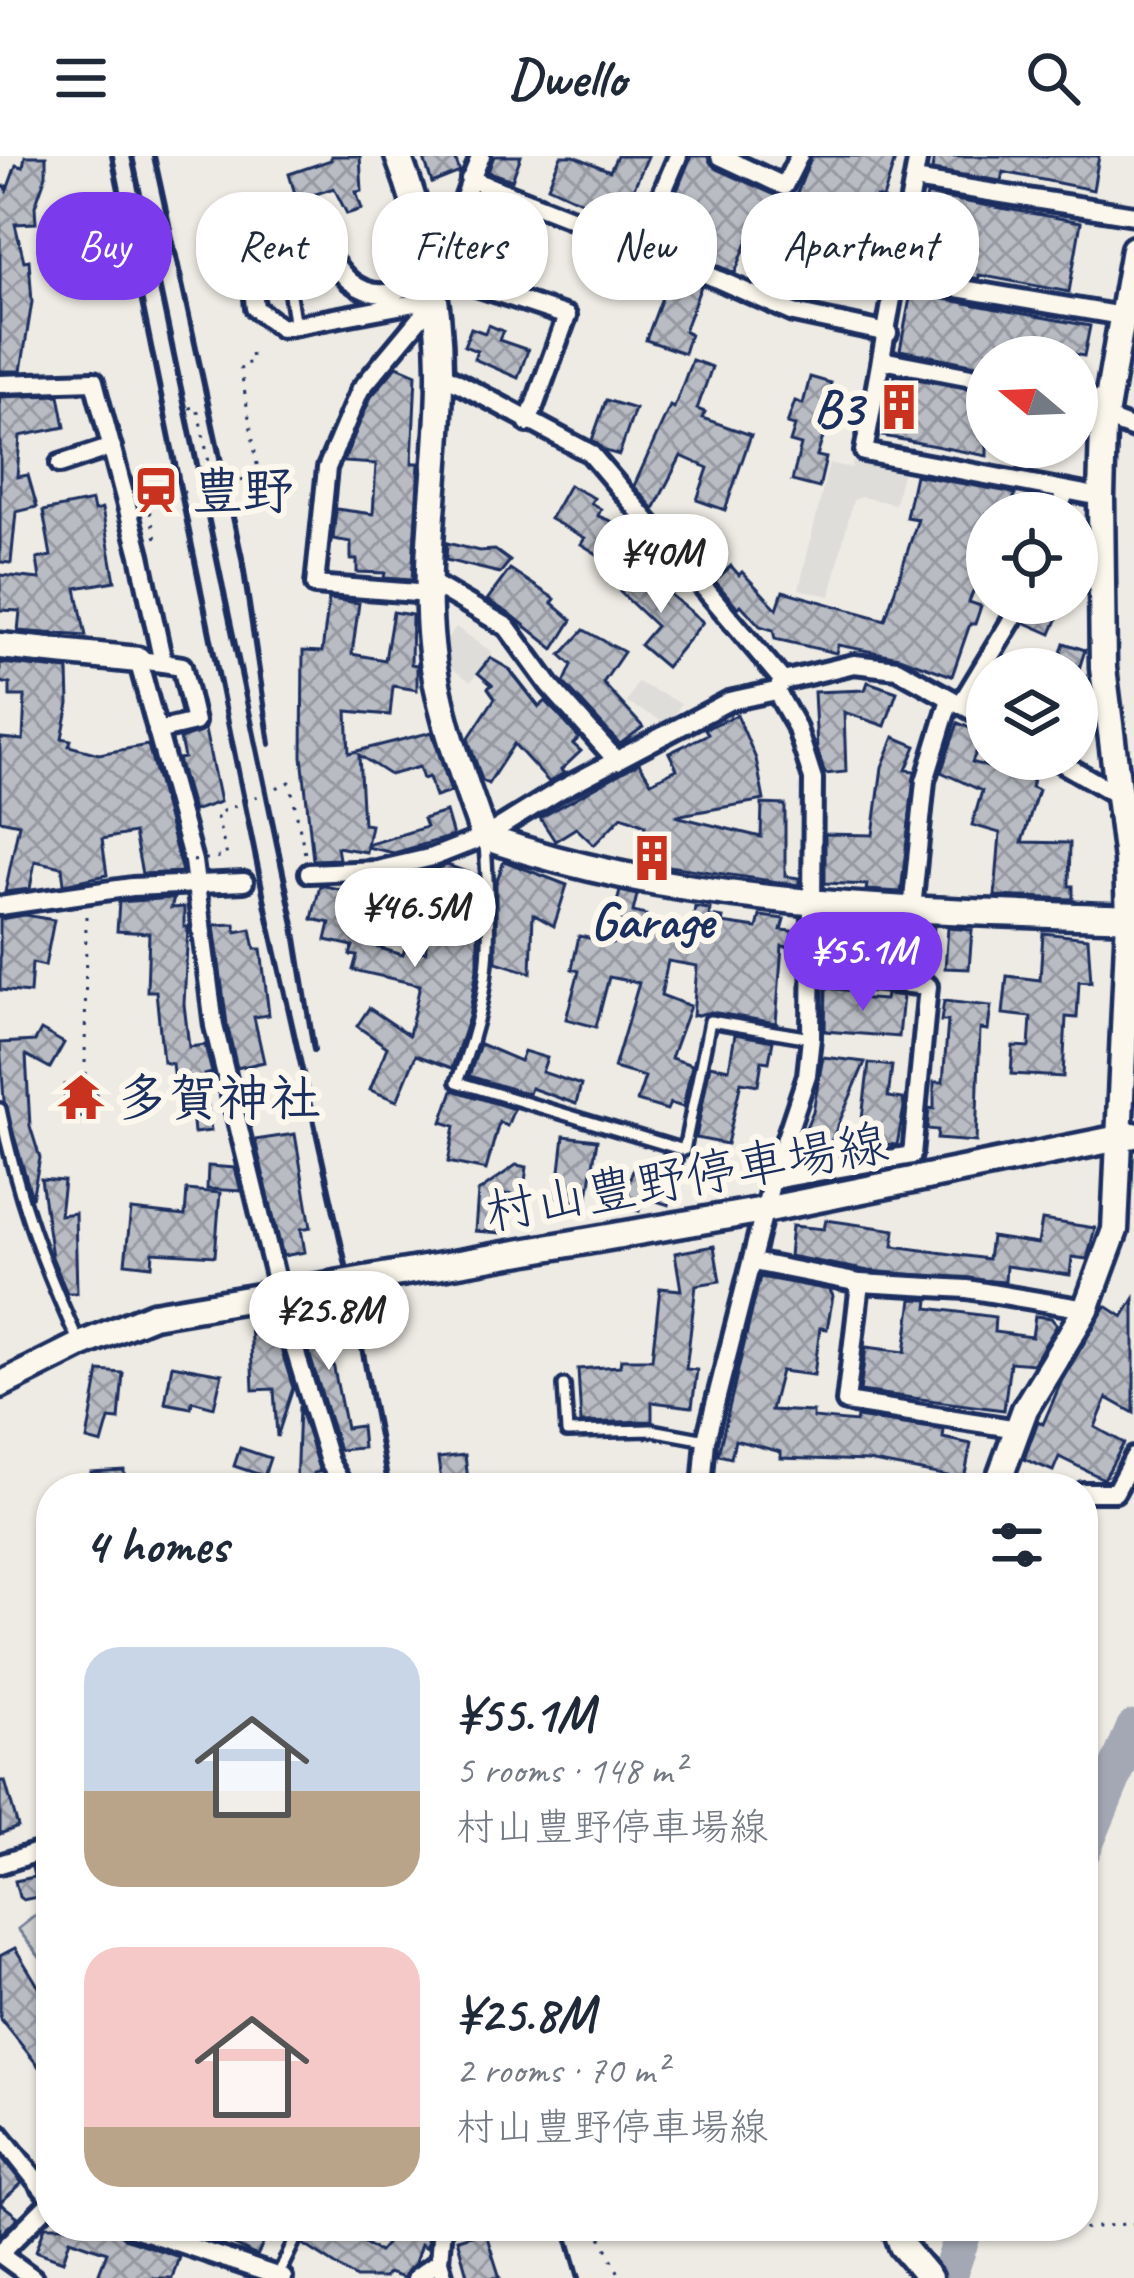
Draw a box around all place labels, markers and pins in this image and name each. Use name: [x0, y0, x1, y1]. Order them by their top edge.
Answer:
place label: B3: [813, 376, 867, 440]
building icon: B3: [874, 382, 924, 432]
place label: 豊野: [192, 459, 294, 523]
station icon: 豊野: [131, 465, 181, 515]
pin: ¥40M: [590, 514, 732, 616]
building icon: Garage: [627, 833, 677, 883]
pin: ¥46.5M: [317, 868, 513, 970]
place label: Garage: [591, 889, 717, 953]
pin: ¥55.1M: [765, 912, 961, 1014]
place label: 多賀神社: [117, 1066, 321, 1130]
temple icon: 多賀神社: [56, 1072, 106, 1122]
pin: ¥25.8M: [231, 1271, 427, 1373]

